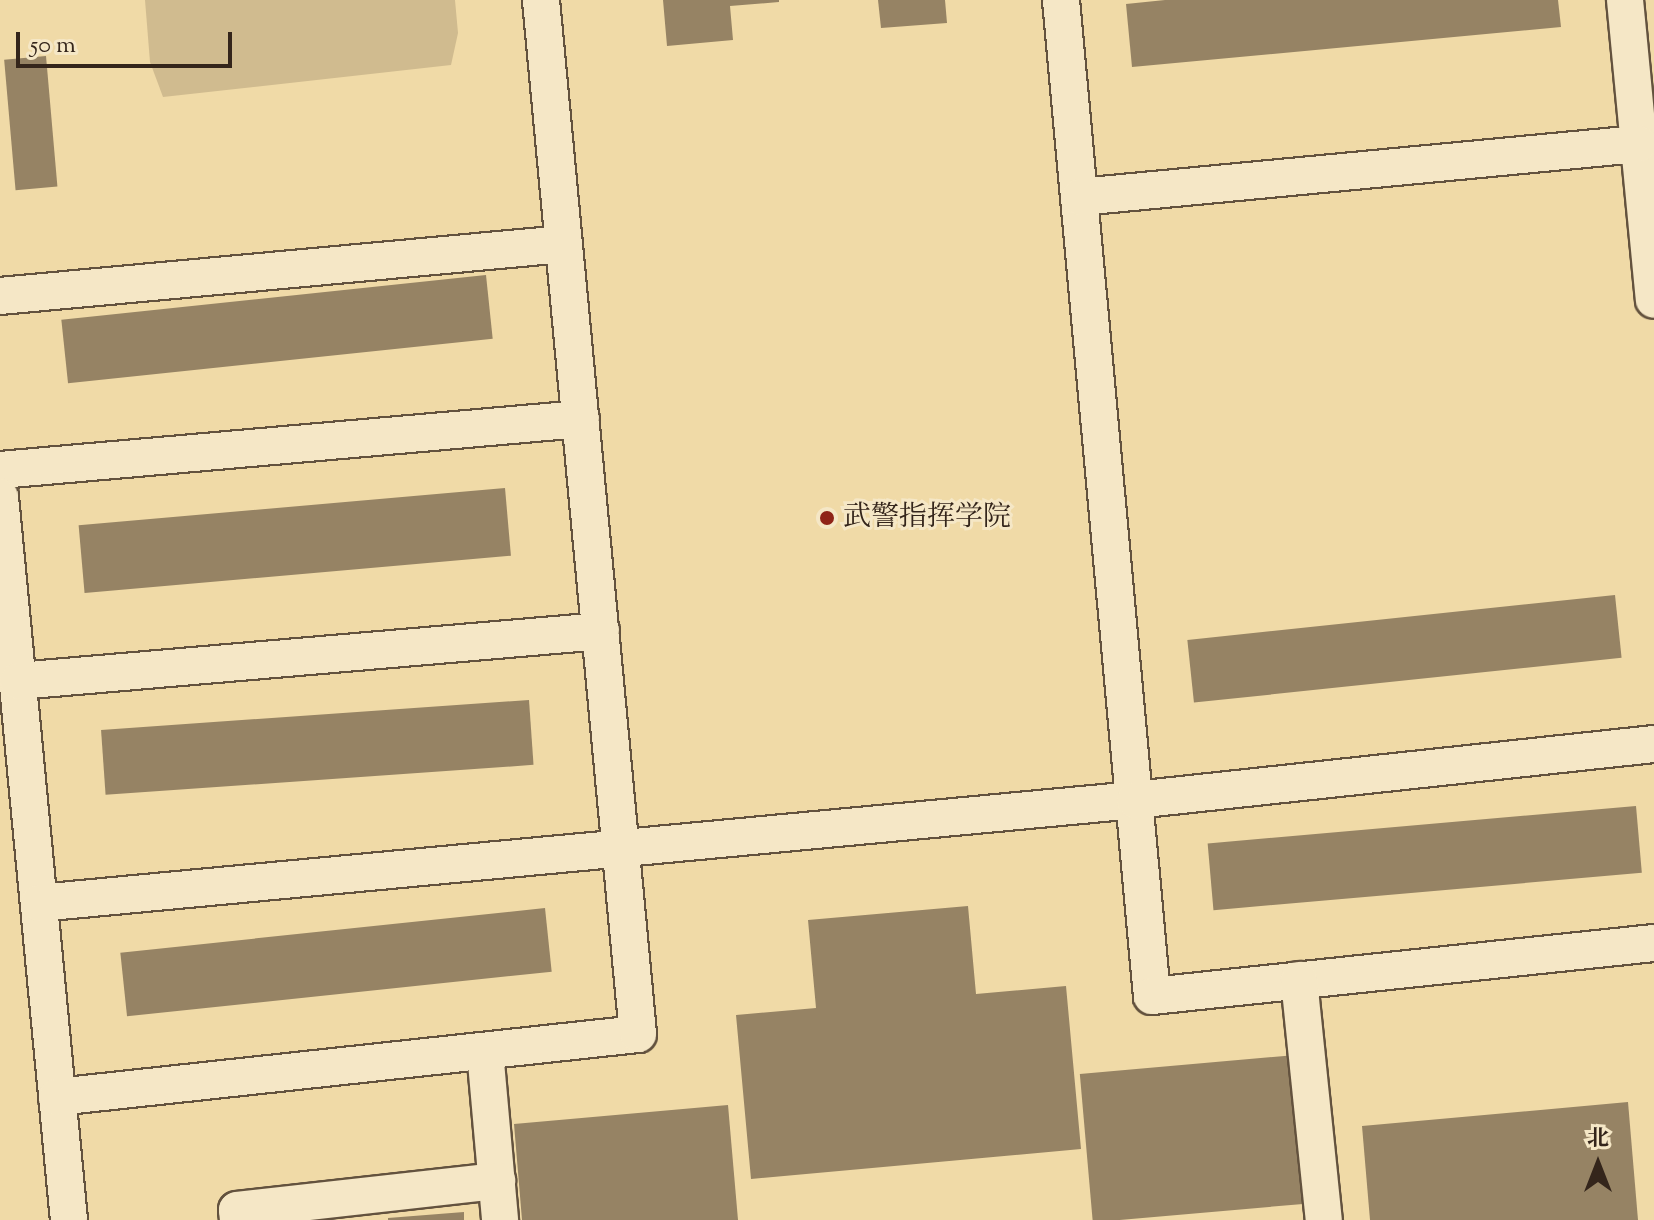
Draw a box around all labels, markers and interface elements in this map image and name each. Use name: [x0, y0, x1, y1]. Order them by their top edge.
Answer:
scale bar: [20, 16, 236, 66]
text: 50 m: [30, 29, 76, 63]
place label: 武警指挥学院: [843, 501, 1011, 535]
marker: 武警指挥学院: [818, 509, 836, 527]
north arrow: [1558, 1124, 1638, 1204]
text: 北: [1587, 1124, 1609, 1156]

